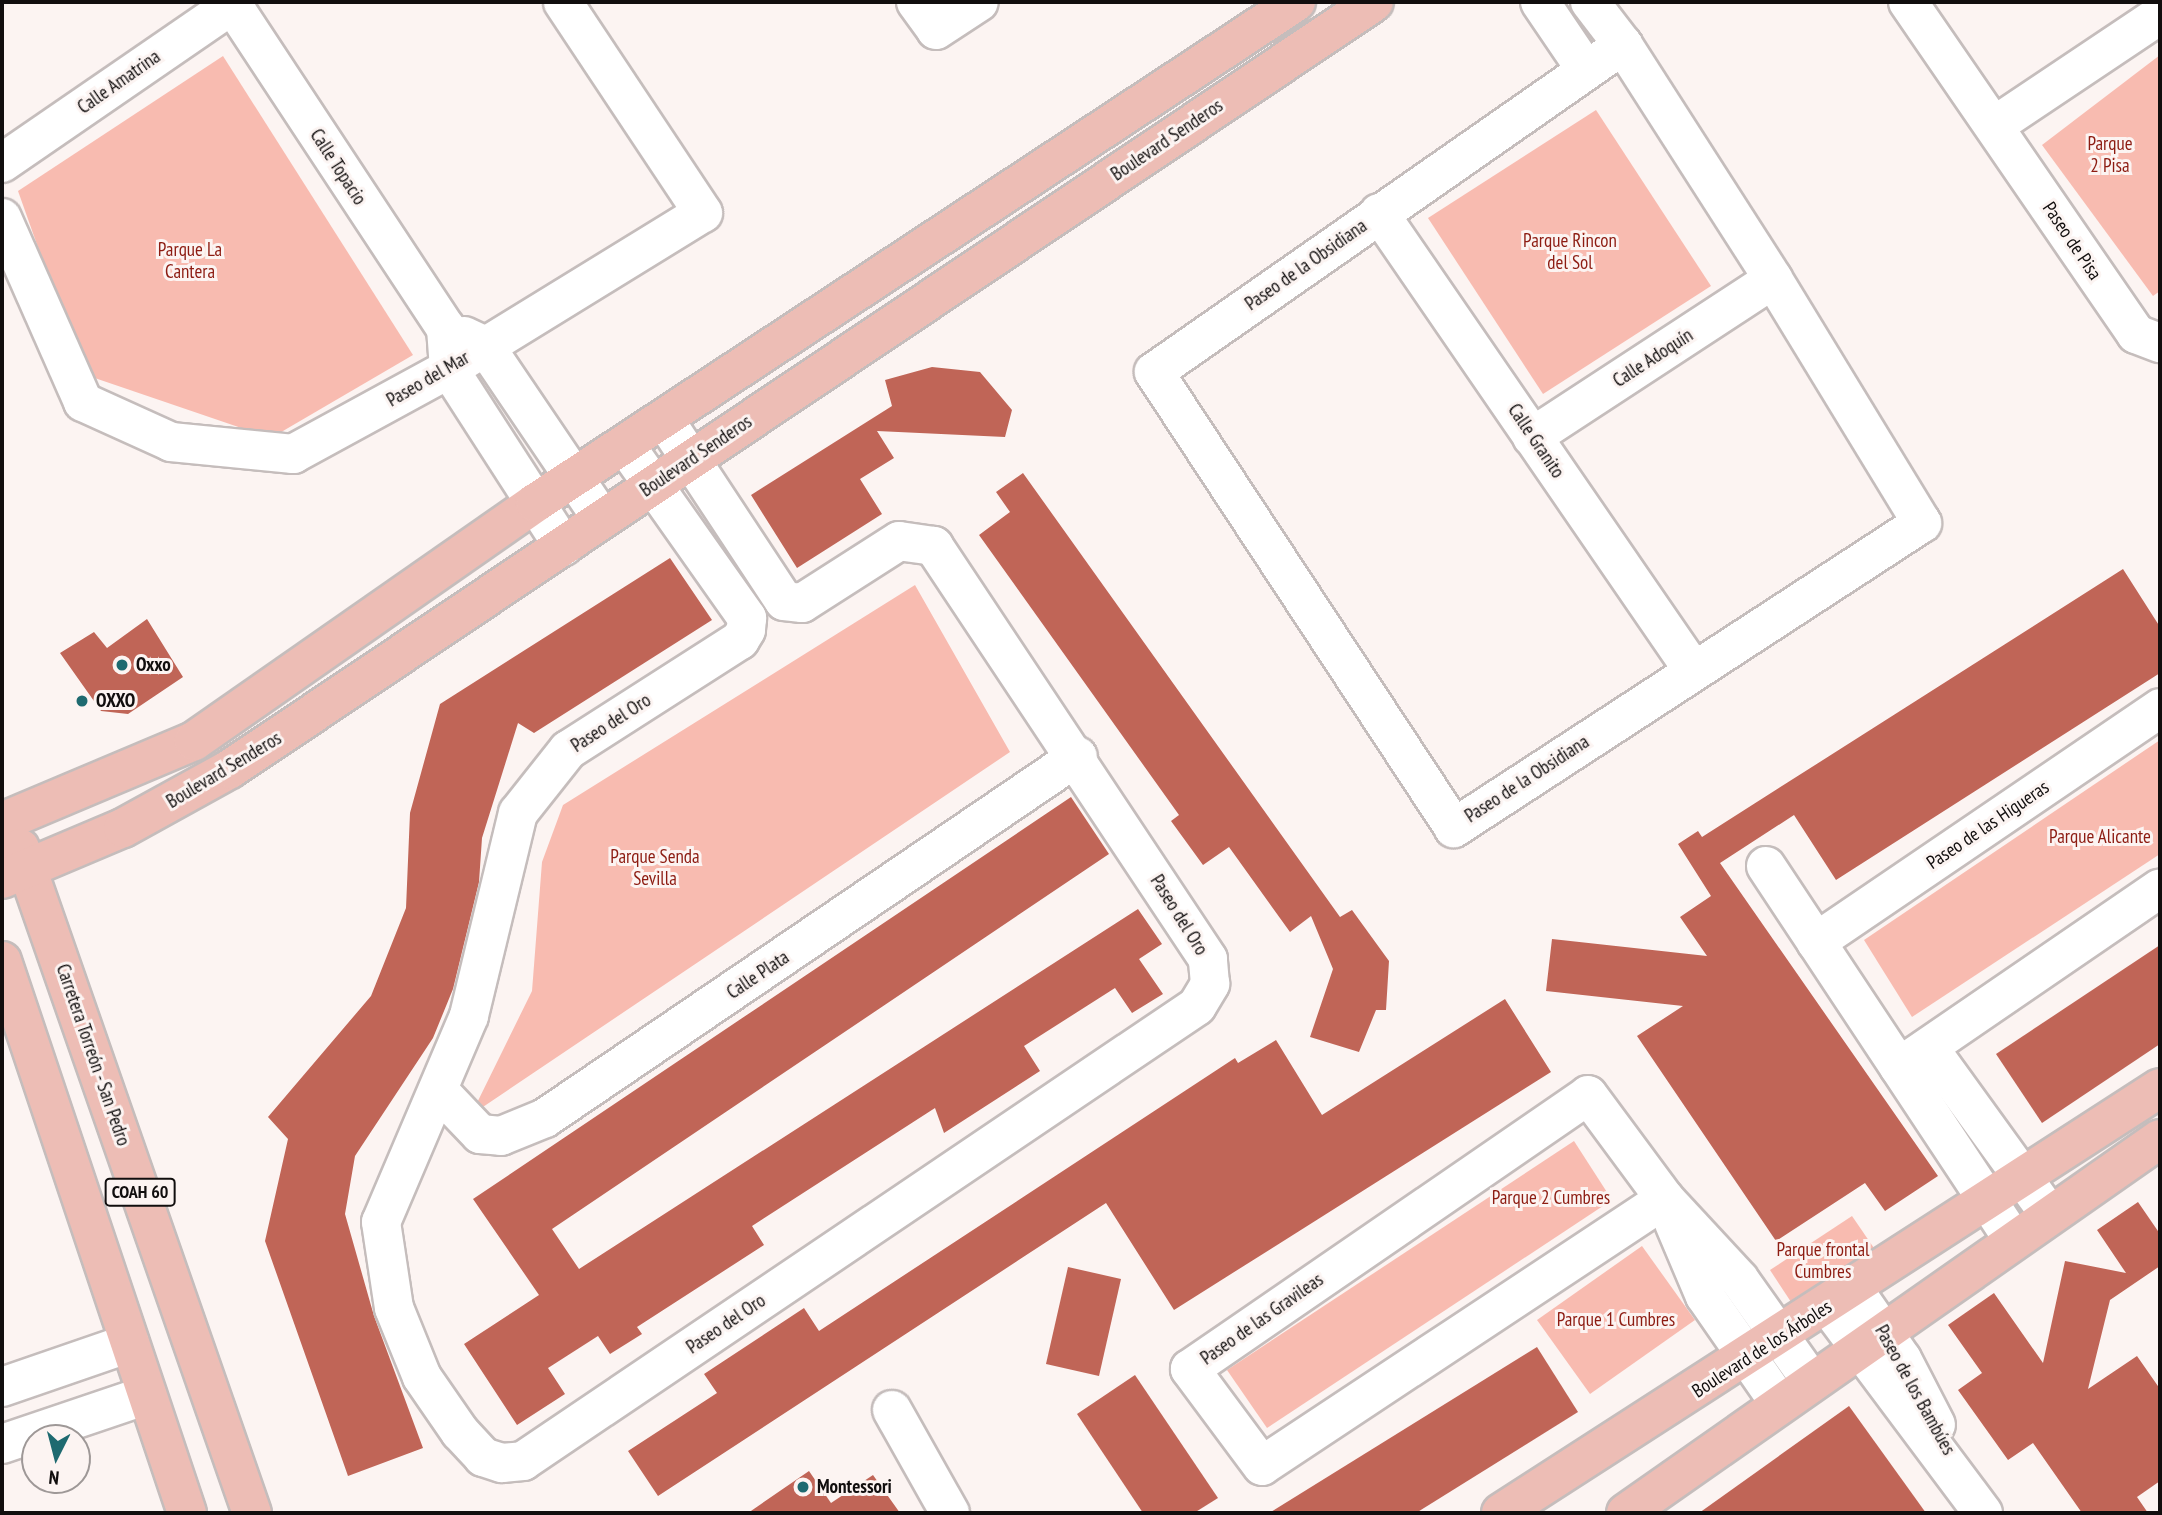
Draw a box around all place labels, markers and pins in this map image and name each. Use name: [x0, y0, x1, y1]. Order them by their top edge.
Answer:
place label: Oxxo: [136, 654, 171, 676]
marker: Oxxo: [114, 657, 130, 673]
place label: OXXO: [96, 690, 135, 712]
marker: OXXO: [74, 693, 90, 709]
place label: Montessori: [817, 1476, 892, 1498]
marker: Montessori: [795, 1479, 811, 1495]

